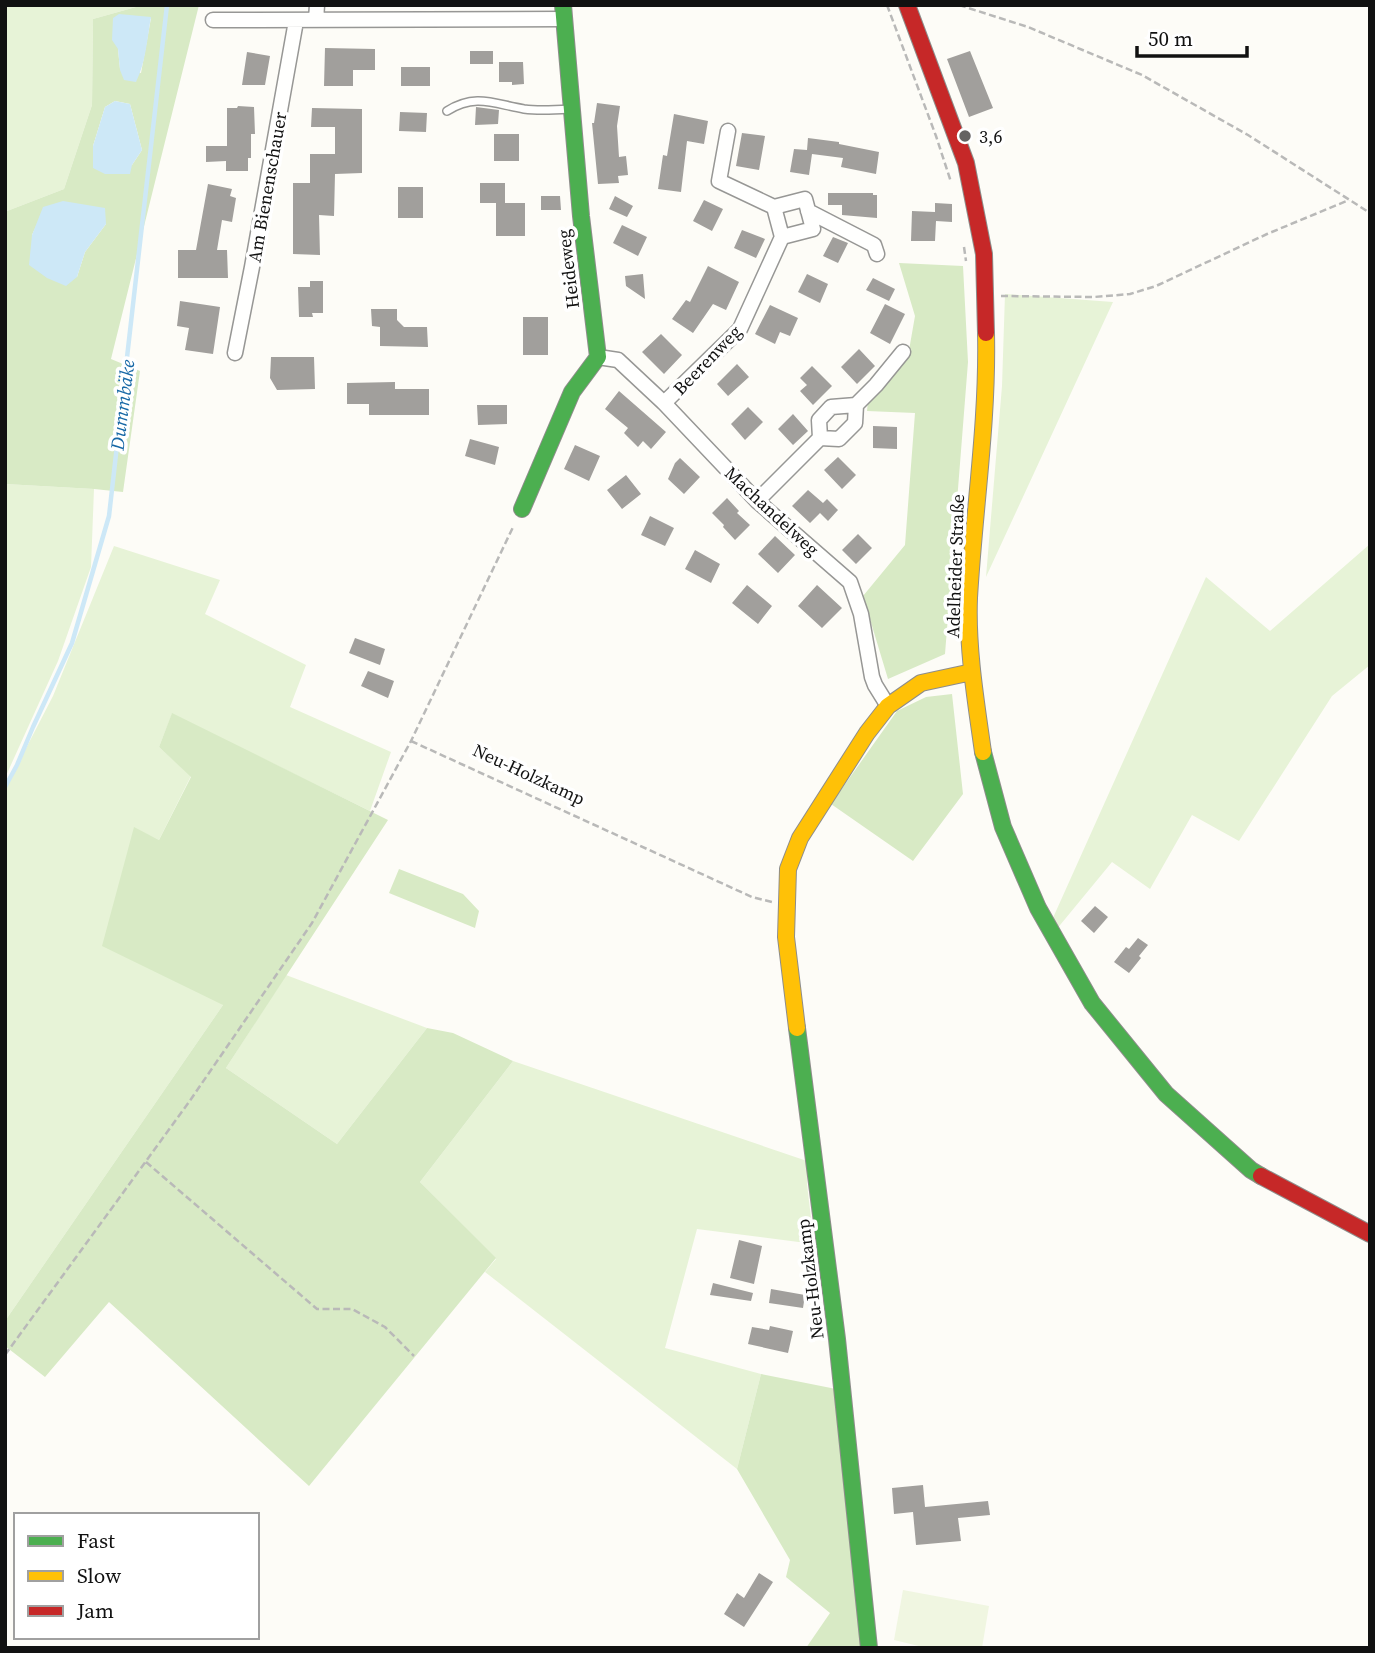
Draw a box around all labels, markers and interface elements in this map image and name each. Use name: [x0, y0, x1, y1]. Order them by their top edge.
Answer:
scale bar: [1137, 14, 1247, 58]
text: 50 m: [1148, 24, 1193, 53]
street label: Am Bienenschauer: [241, 109, 293, 264]
place label: 3,6: [979, 124, 1002, 149]
marker: 3,6: [957, 128, 973, 144]
street label: Heideweg: [551, 228, 585, 310]
street label: Beerenweg: [667, 319, 747, 401]
water label: Dummbäke: [103, 358, 140, 453]
street label: Machandelweg: [719, 461, 825, 561]
street label: Adelheider Straße: [940, 494, 970, 638]
street label: Neu-Holzkamp: [469, 737, 589, 811]
street label: Neu-Holzkamp: [790, 1218, 830, 1340]
legend: [14, 1513, 259, 1639]
text: Fast: [77, 1526, 115, 1555]
text: Slow: [77, 1561, 121, 1590]
text: Jam: [76, 1596, 114, 1625]

